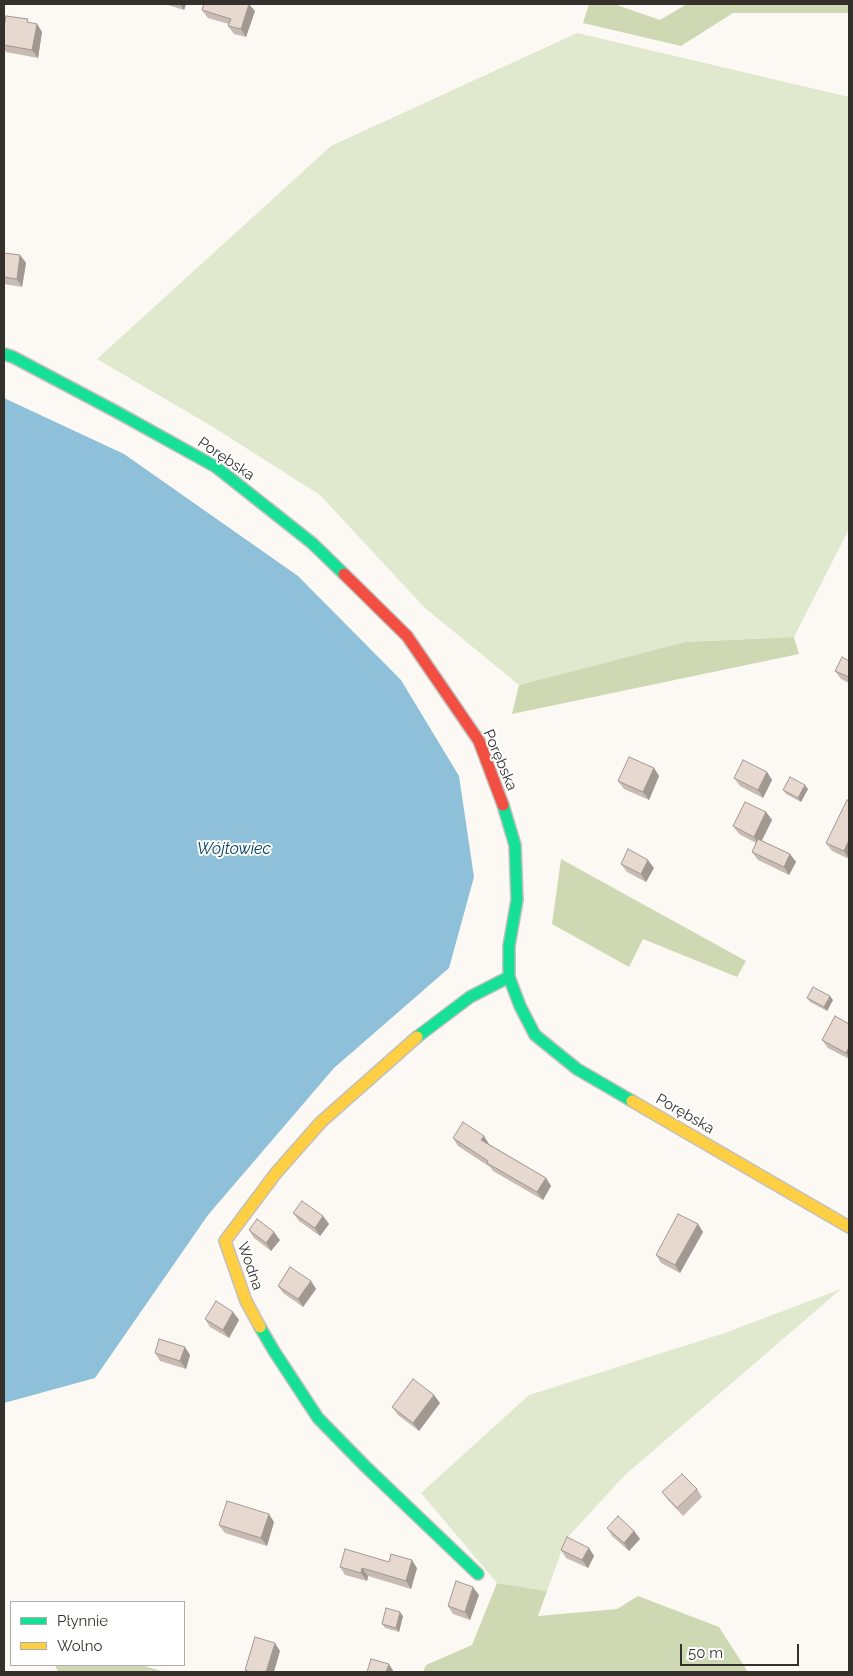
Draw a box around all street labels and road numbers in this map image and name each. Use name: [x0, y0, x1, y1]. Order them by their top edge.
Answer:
street label: Porębska: [194, 433, 258, 485]
street label: Porębska: [479, 727, 521, 793]
street label: Porębska: [653, 1090, 717, 1138]
street label: Wodna: [233, 1239, 267, 1293]

